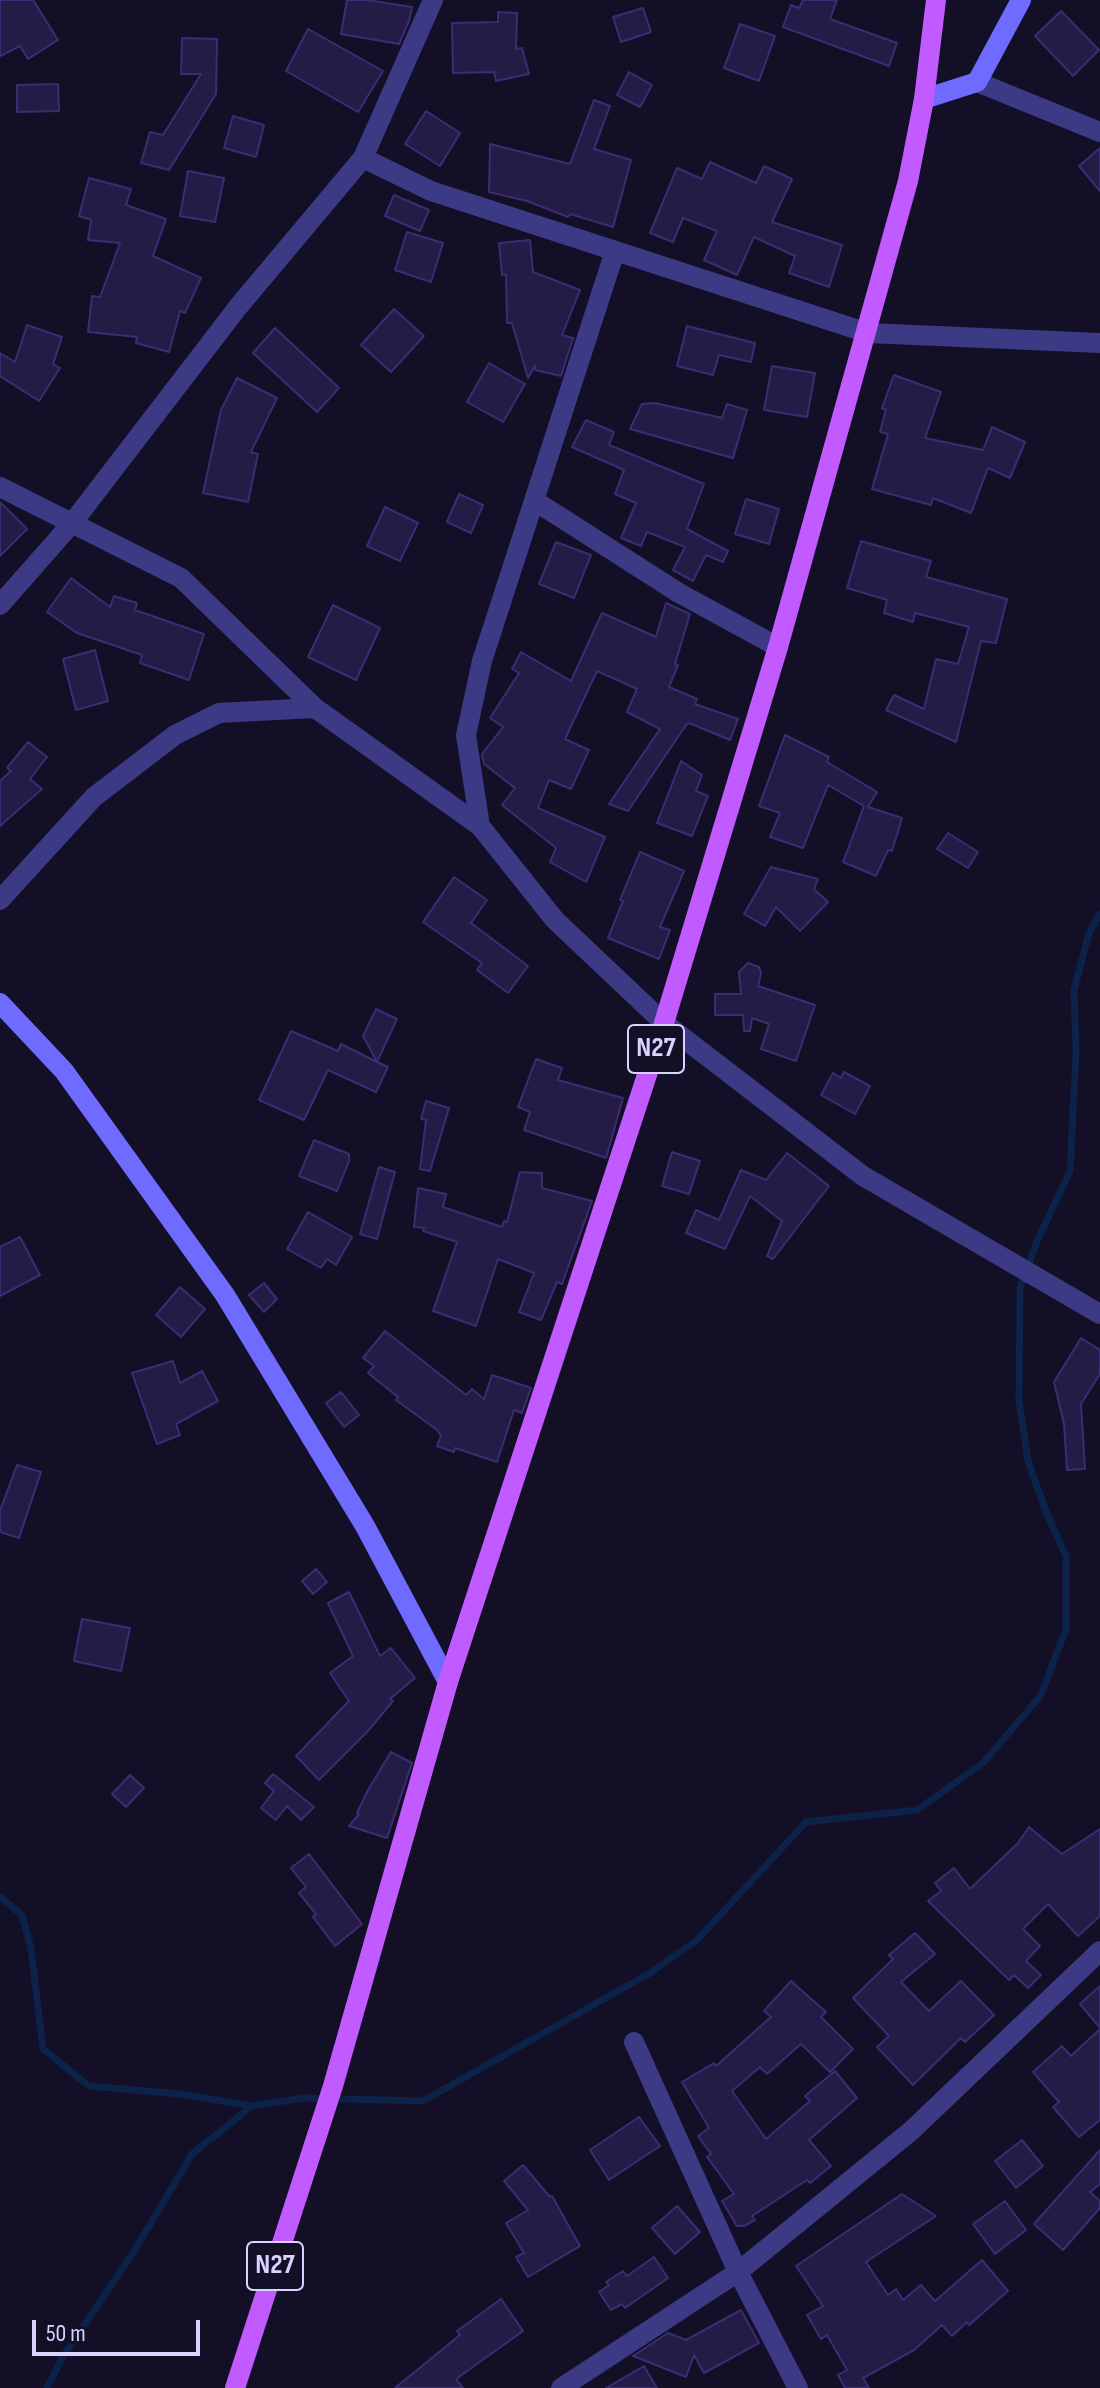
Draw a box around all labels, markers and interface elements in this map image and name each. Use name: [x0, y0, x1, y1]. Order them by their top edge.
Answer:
road number: N27: [628, 1025, 684, 1073]
road number: N27: [247, 2242, 303, 2290]
scale bar: [36, 2304, 204, 2354]
text: 50 m: [46, 2319, 86, 2348]

